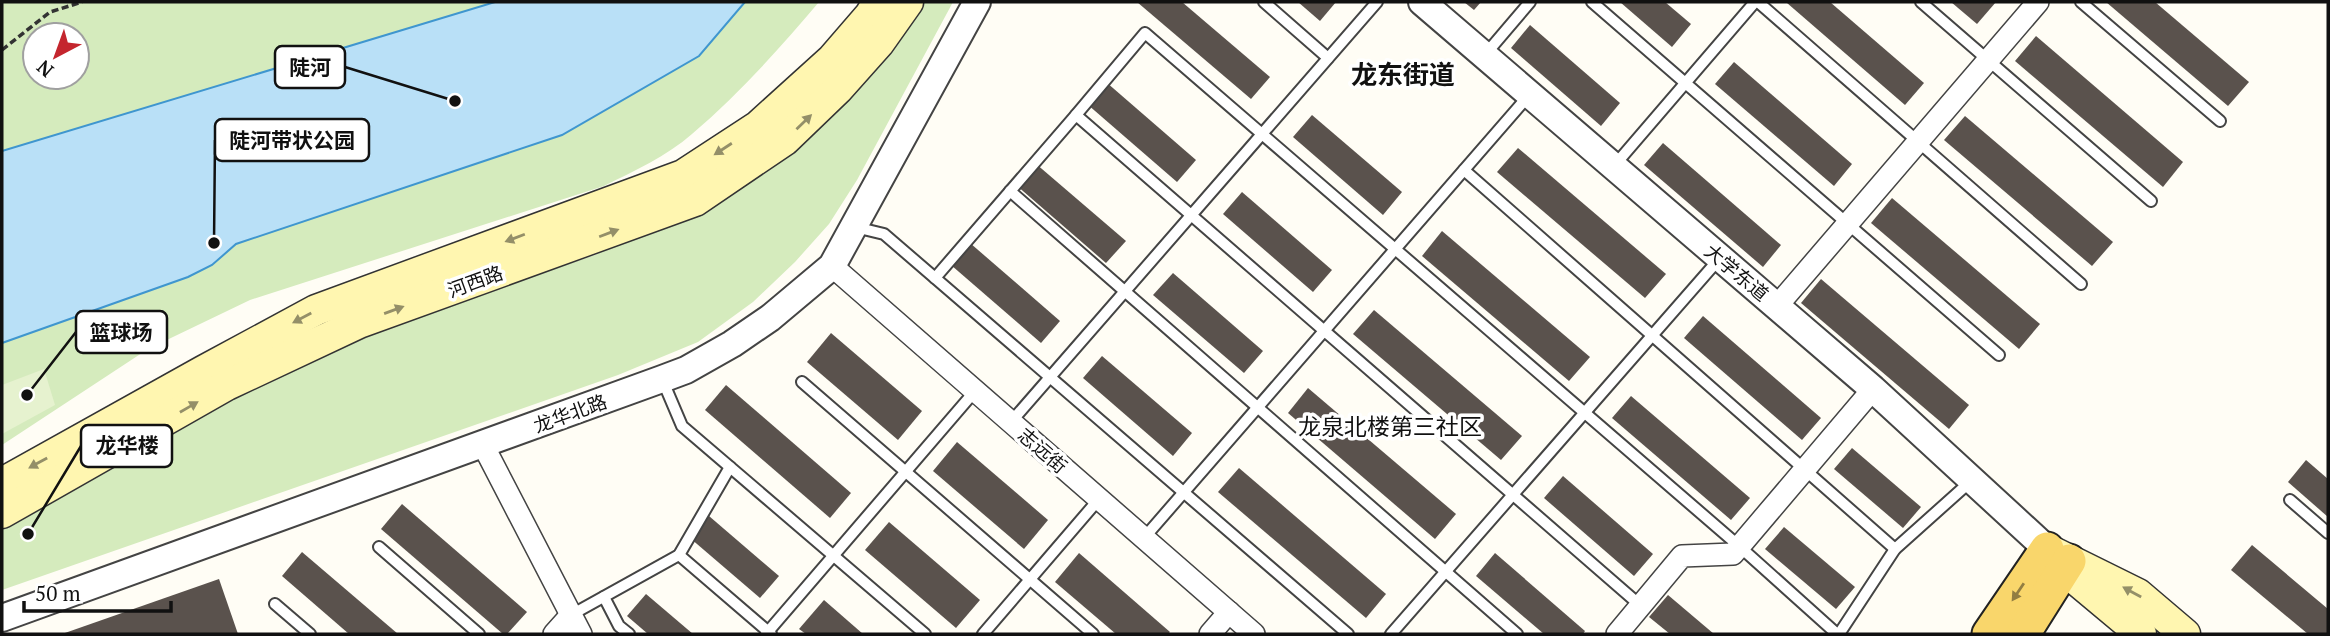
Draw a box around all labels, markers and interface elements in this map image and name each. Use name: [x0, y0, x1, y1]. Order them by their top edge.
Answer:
north arrow: [21, 21, 91, 91]
callout: 陡河: [275, 46, 345, 88]
text: 陡河: [289, 53, 331, 81]
text: N: [30, 55, 58, 83]
district label: 龙东街道: [1351, 57, 1455, 91]
one-way arrow: [795, 114, 812, 130]
callout: 陡河带状公园: [215, 119, 369, 161]
text: 陡河带状公园: [229, 126, 355, 154]
one-way arrow: [713, 142, 733, 155]
one-way arrow: [598, 228, 619, 239]
one-way arrow: [504, 232, 525, 243]
street label: 大学东道: [1700, 238, 1774, 306]
street label: 河西路: [444, 260, 506, 302]
one-way arrow: [384, 304, 405, 315]
callout: 篮球场: [76, 311, 167, 353]
one-way arrow: [292, 312, 312, 323]
text: 篮球场: [90, 318, 153, 346]
street label: 龙华北路: [530, 388, 610, 438]
one-way arrow: [179, 401, 198, 413]
district label: 龙泉北楼第三社区: [1298, 411, 1482, 442]
street label: 志远街: [1013, 422, 1073, 478]
callout: 龙华楼: [81, 425, 172, 467]
text: 龙华楼: [96, 431, 159, 459]
one-way arrow: [29, 457, 48, 469]
scale bar: [24, 570, 172, 614]
text: 50 m: [35, 579, 81, 607]
one-way arrow: [2012, 582, 2025, 601]
one-way arrow: [2122, 586, 2141, 598]

